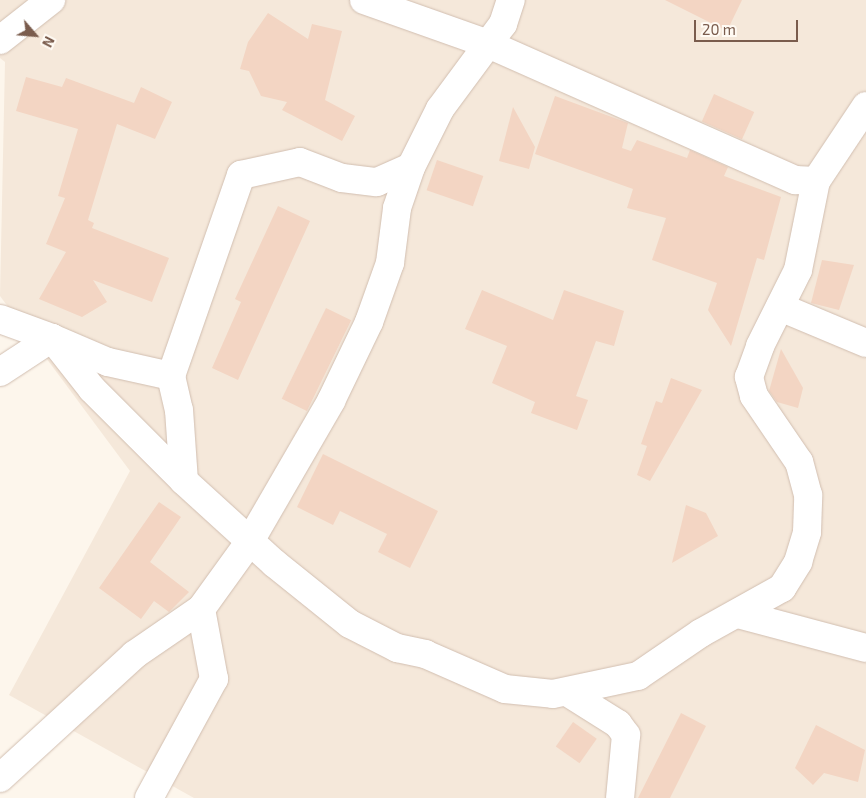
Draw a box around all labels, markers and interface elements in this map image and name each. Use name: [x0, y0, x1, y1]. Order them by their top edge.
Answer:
north arrow: [10, 10, 60, 60]
scale bar: [696, 10, 800, 42]
text: 20 m: [702, 20, 736, 38]
text: N: [39, 34, 59, 50]

